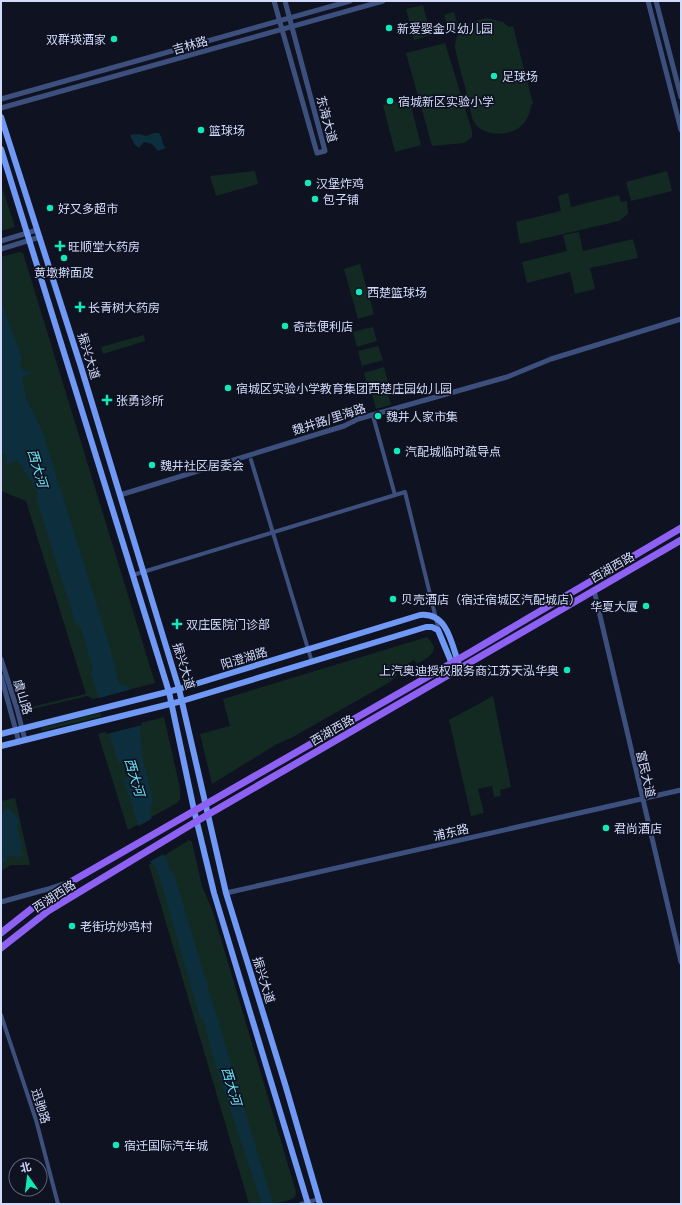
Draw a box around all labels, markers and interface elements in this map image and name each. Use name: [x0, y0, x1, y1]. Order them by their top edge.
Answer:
place label: 新爱婴金贝幼儿园: [397, 21, 493, 36]
marker: 新爱婴金贝幼儿园: [384, 23, 394, 33]
place label: 双群瑛酒家: [46, 32, 106, 47]
street label: 吉林路: [171, 33, 209, 57]
marker: 双群瑛酒家: [109, 34, 119, 44]
place label: 足球场: [502, 69, 538, 84]
marker: 足球场: [489, 71, 499, 81]
street label: 东海大道: [314, 94, 340, 144]
place label: 宿城新区实验小学: [398, 94, 494, 109]
marker: 宿城新区实验小学: [385, 96, 395, 106]
place label: 篮球场: [209, 123, 245, 138]
marker: 篮球场: [196, 125, 206, 135]
place label: 汉堡炸鸡: [316, 176, 364, 191]
marker: 汉堡炸鸡: [303, 178, 313, 188]
place label: 包子铺: [323, 192, 359, 207]
marker: 包子铺: [310, 194, 320, 204]
place label: 好又多超市: [58, 201, 118, 216]
marker: 好又多超市: [45, 203, 55, 213]
place label: 旺顺堂大药房: [68, 239, 140, 254]
marker: 旺顺堂大药房: [55, 241, 65, 251]
marker: 黄墩擀面皮: [59, 253, 69, 263]
place label: 黄墩擀面皮: [34, 265, 94, 280]
place label: 西楚篮球场: [367, 285, 427, 300]
marker: 西楚篮球场: [354, 287, 364, 297]
place label: 长青树大药房: [88, 300, 160, 315]
marker: 长青树大药房: [75, 302, 85, 312]
place label: 奇志便利店: [293, 319, 353, 334]
marker: 奇志便利店: [280, 321, 290, 331]
street label: 振兴大道: [75, 331, 103, 381]
place label: 宿城区实验小学教育集团西楚庄园幼儿园: [236, 381, 452, 396]
marker: 宿城区实验小学教育集团西楚庄园幼儿园: [223, 383, 233, 393]
place label: 张勇诊所: [116, 393, 164, 408]
marker: 张勇诊所: [101, 394, 113, 406]
street label: 魏井路/里海路: [290, 400, 368, 438]
place label: 魏井人家市集: [386, 409, 458, 424]
marker: 魏井人家市集: [373, 411, 383, 421]
place label: 汽配城临时疏导点: [405, 444, 501, 459]
marker: 汽配城临时疏导点: [392, 446, 402, 456]
water label: 西大河: [25, 447, 52, 492]
place label: 魏井社区居委会: [160, 458, 244, 473]
marker: 魏井社区居委会: [147, 460, 157, 470]
street label: 西湖西路: [587, 549, 637, 585]
place label: 贝壳酒店（宿迁宿城区汽配城店）: [401, 592, 581, 607]
marker: 贝壳酒店（宿迁宿城区汽配城店）: [388, 594, 398, 604]
place label: 华夏大厦: [590, 599, 638, 614]
marker: 华夏大厦: [641, 601, 651, 611]
place label: 双庄医院门诊部: [186, 617, 270, 632]
marker: 双庄医院门诊部: [171, 618, 183, 630]
street label: 振兴大道: [170, 641, 198, 691]
street label: 阳澄湖路: [219, 644, 269, 672]
place label: 上汽奥迪授权服务商江苏天泓华奥: [379, 663, 559, 678]
marker: 上汽奥迪授权服务商江苏天泓华奥: [562, 665, 572, 675]
street label: 虞山路: [11, 678, 35, 716]
street label: 西湖西路: [307, 712, 357, 748]
street label: 富民大道: [633, 749, 659, 799]
water label: 西大河: [122, 756, 149, 801]
street label: 浦东路: [432, 821, 470, 843]
place label: 君尚酒店: [614, 821, 662, 836]
marker: 君尚酒店: [601, 823, 611, 833]
street label: 西湖西路: [30, 877, 78, 915]
place label: 老街坊炒鸡村: [80, 919, 153, 934]
marker: 老街坊炒鸡村: [67, 921, 77, 931]
street label: 振兴大道: [250, 955, 278, 1005]
water label: 西大河: [219, 1065, 246, 1110]
street label: 迅驰路: [29, 1087, 53, 1125]
place label: 宿迁国际汽车城: [124, 1138, 208, 1153]
marker: 宿迁国际汽车城: [111, 1140, 121, 1150]
north arrow: [8, 1157, 48, 1197]
text: 北: [19, 1159, 33, 1175]

